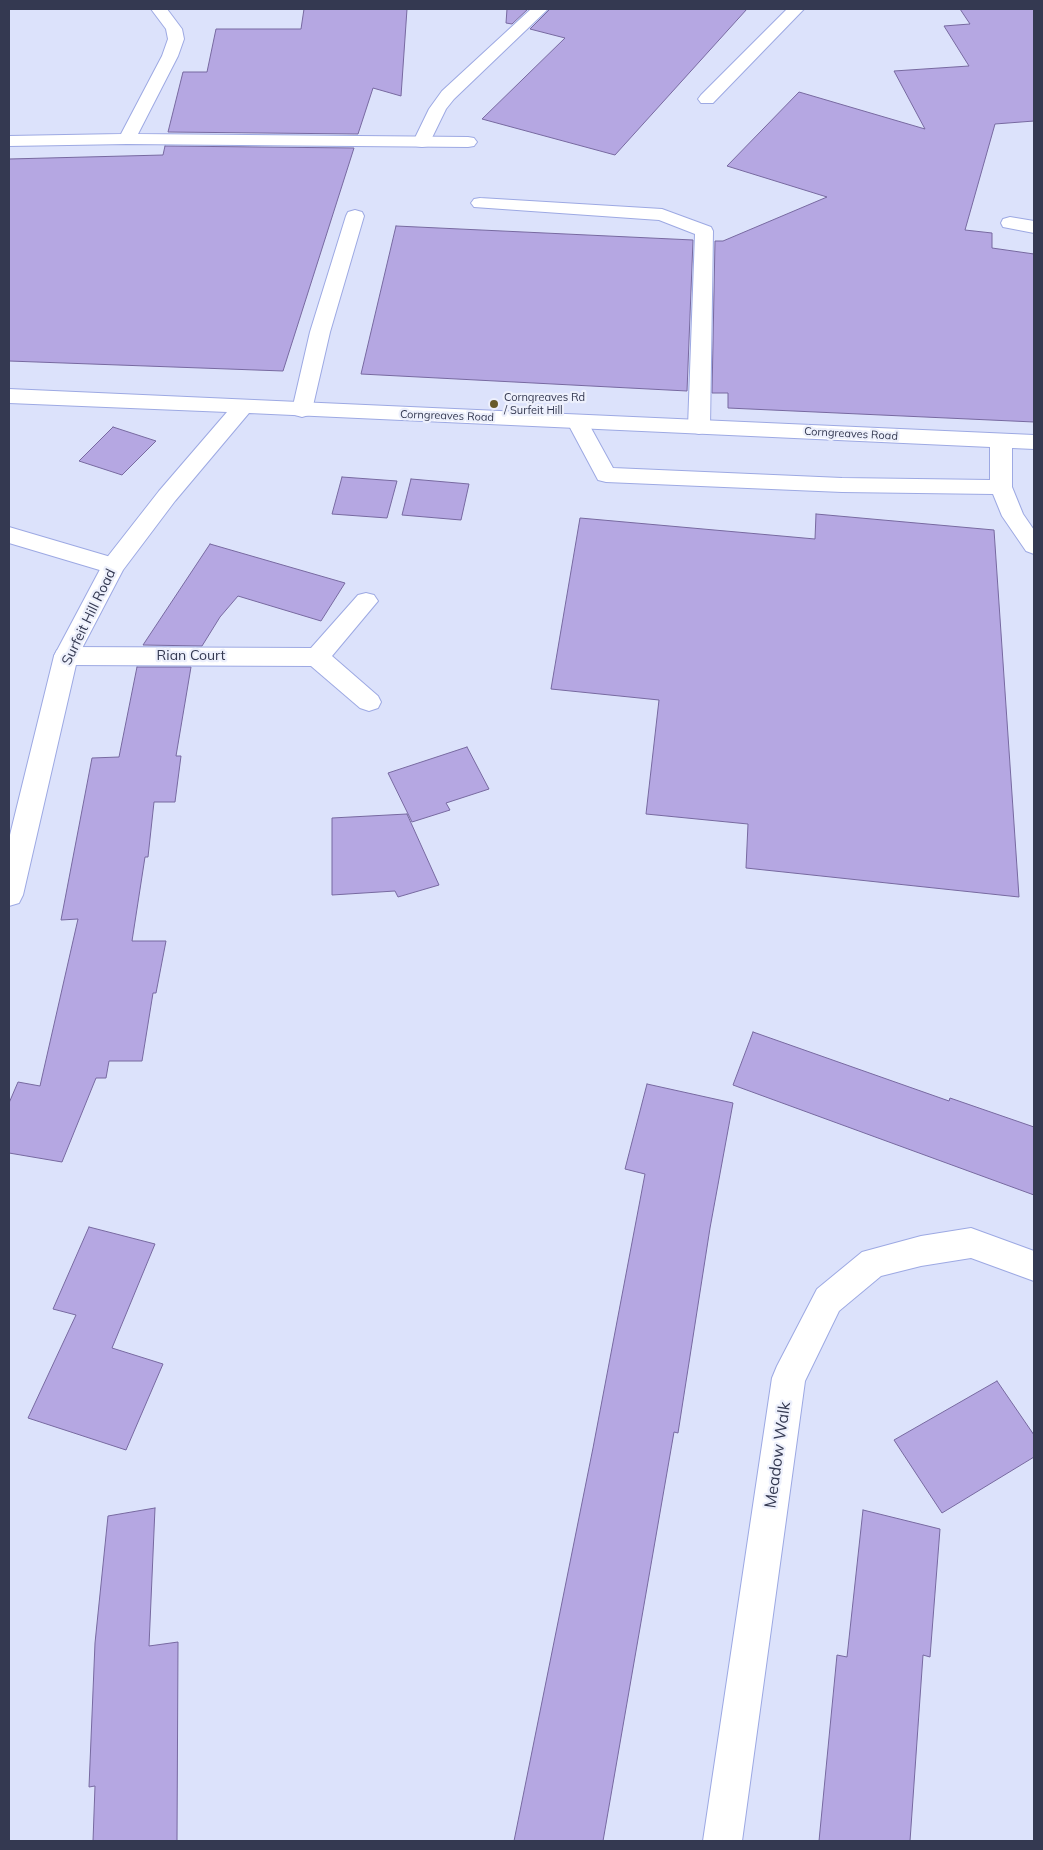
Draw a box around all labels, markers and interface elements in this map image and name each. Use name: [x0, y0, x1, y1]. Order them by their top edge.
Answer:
place label: Corngreaves Rd / Surfeit Hill: [504, 391, 585, 417]
marker: Corngreaves Rd / Surfeit Hill: [488, 398, 500, 410]
street label: Corngreaves Road: [400, 408, 494, 424]
street label: Corngreaves Road: [804, 425, 898, 443]
street label: Surfeit Hill Road: [58, 566, 120, 668]
street label: Rian Court: [157, 648, 225, 664]
street label: Meadow Walk: [761, 1401, 795, 1509]

